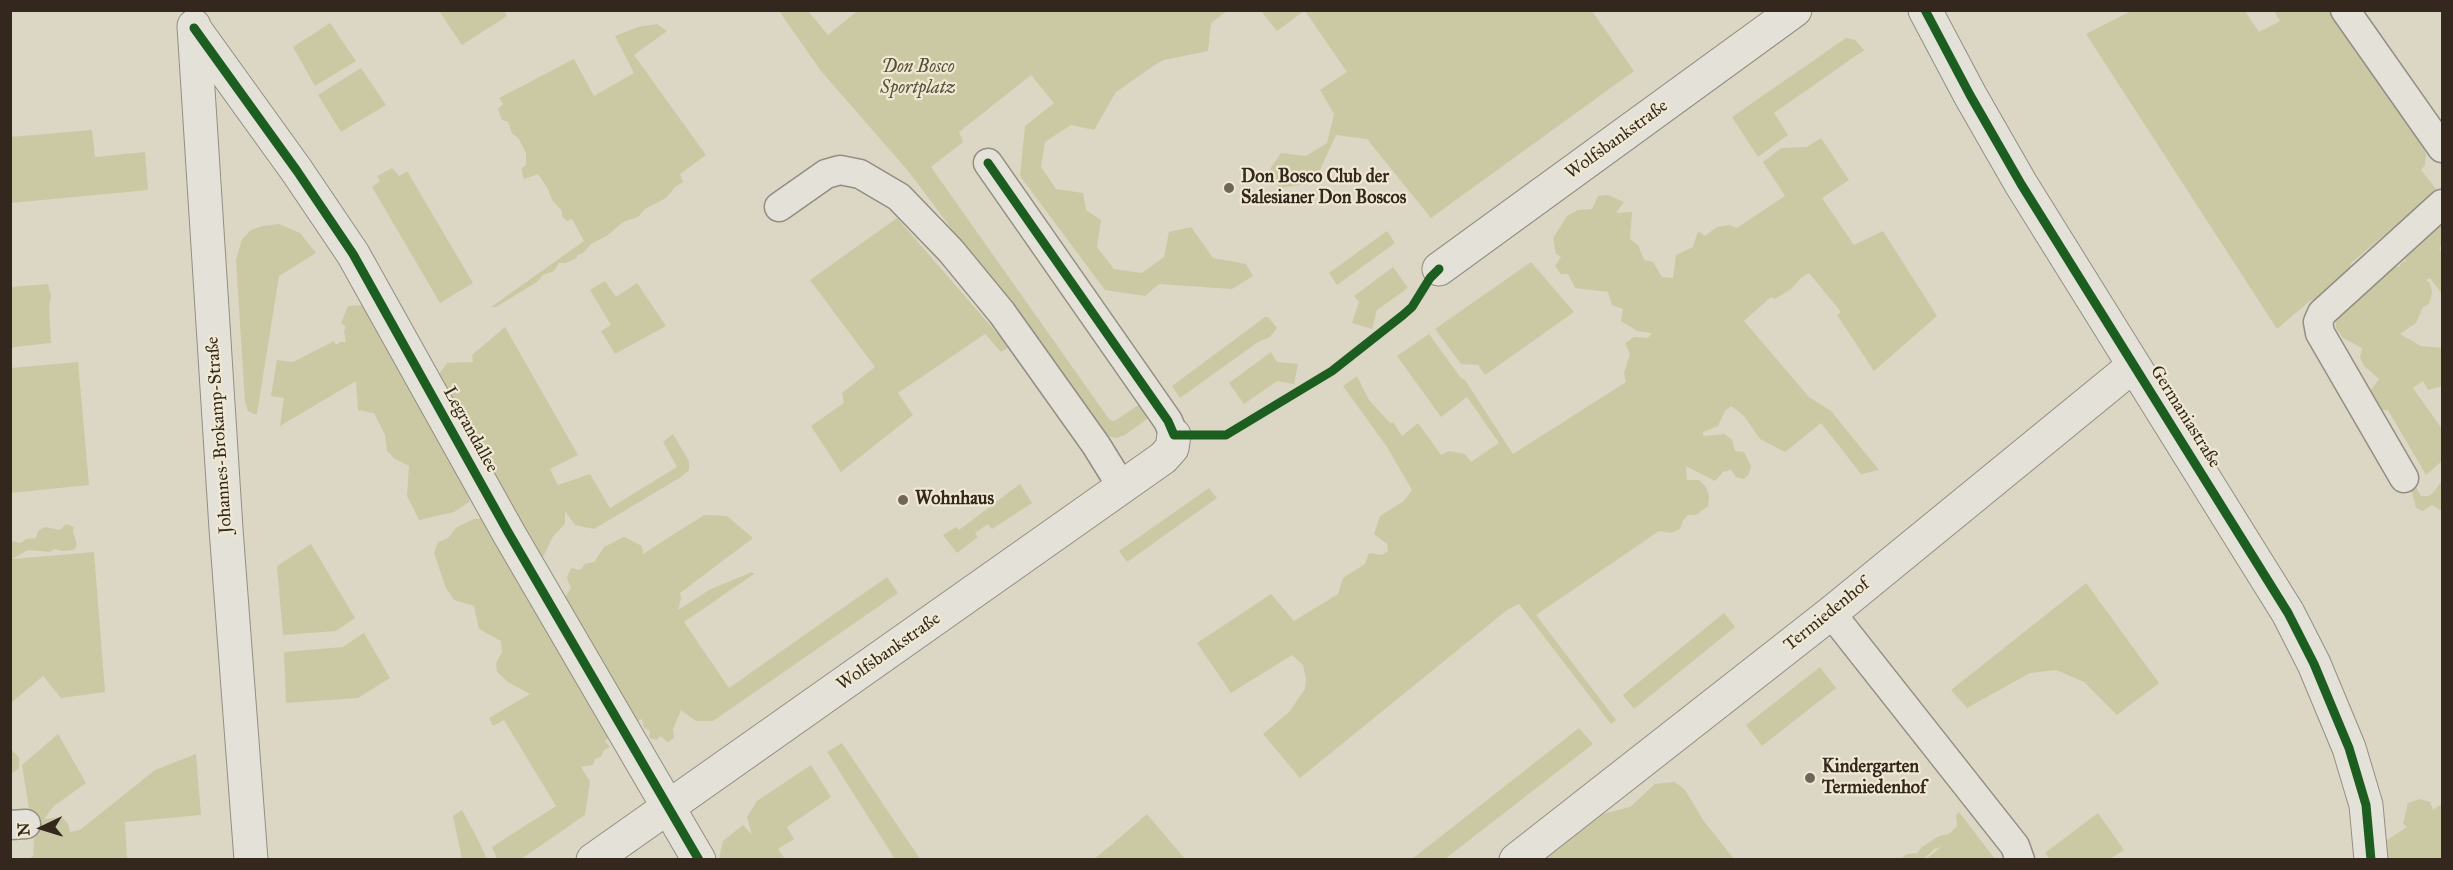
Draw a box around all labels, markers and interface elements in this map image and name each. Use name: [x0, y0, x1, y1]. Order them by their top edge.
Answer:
park label: Don Bosco Sportplatz: [880, 57, 956, 100]
street label: Wolfsbankstraße: [1561, 96, 1673, 184]
place label: Don Bosco Club der Salesianer Don Boscos: [1241, 167, 1406, 210]
marker: Don Bosco Club der Salesianer Don Boscos: [1222, 181, 1236, 195]
street label: Johannes-Brokamp-Straße: [202, 336, 238, 534]
street label: Germaniastraße: [2145, 362, 2225, 472]
street label: Legrandallee: [438, 383, 502, 477]
place label: Wohnhaus: [915, 489, 994, 511]
marker: Wohnhaus: [896, 493, 910, 507]
street label: Termiedenhof: [1780, 574, 1874, 656]
street label: Wolfsbankstraße: [833, 608, 945, 696]
place label: Kindergarten Termiedenhof: [1822, 757, 1926, 800]
marker: Kindergarten Termiedenhof: [1803, 771, 1817, 785]
north arrow: [12, 798, 72, 858]
text: N: [14, 822, 33, 837]

